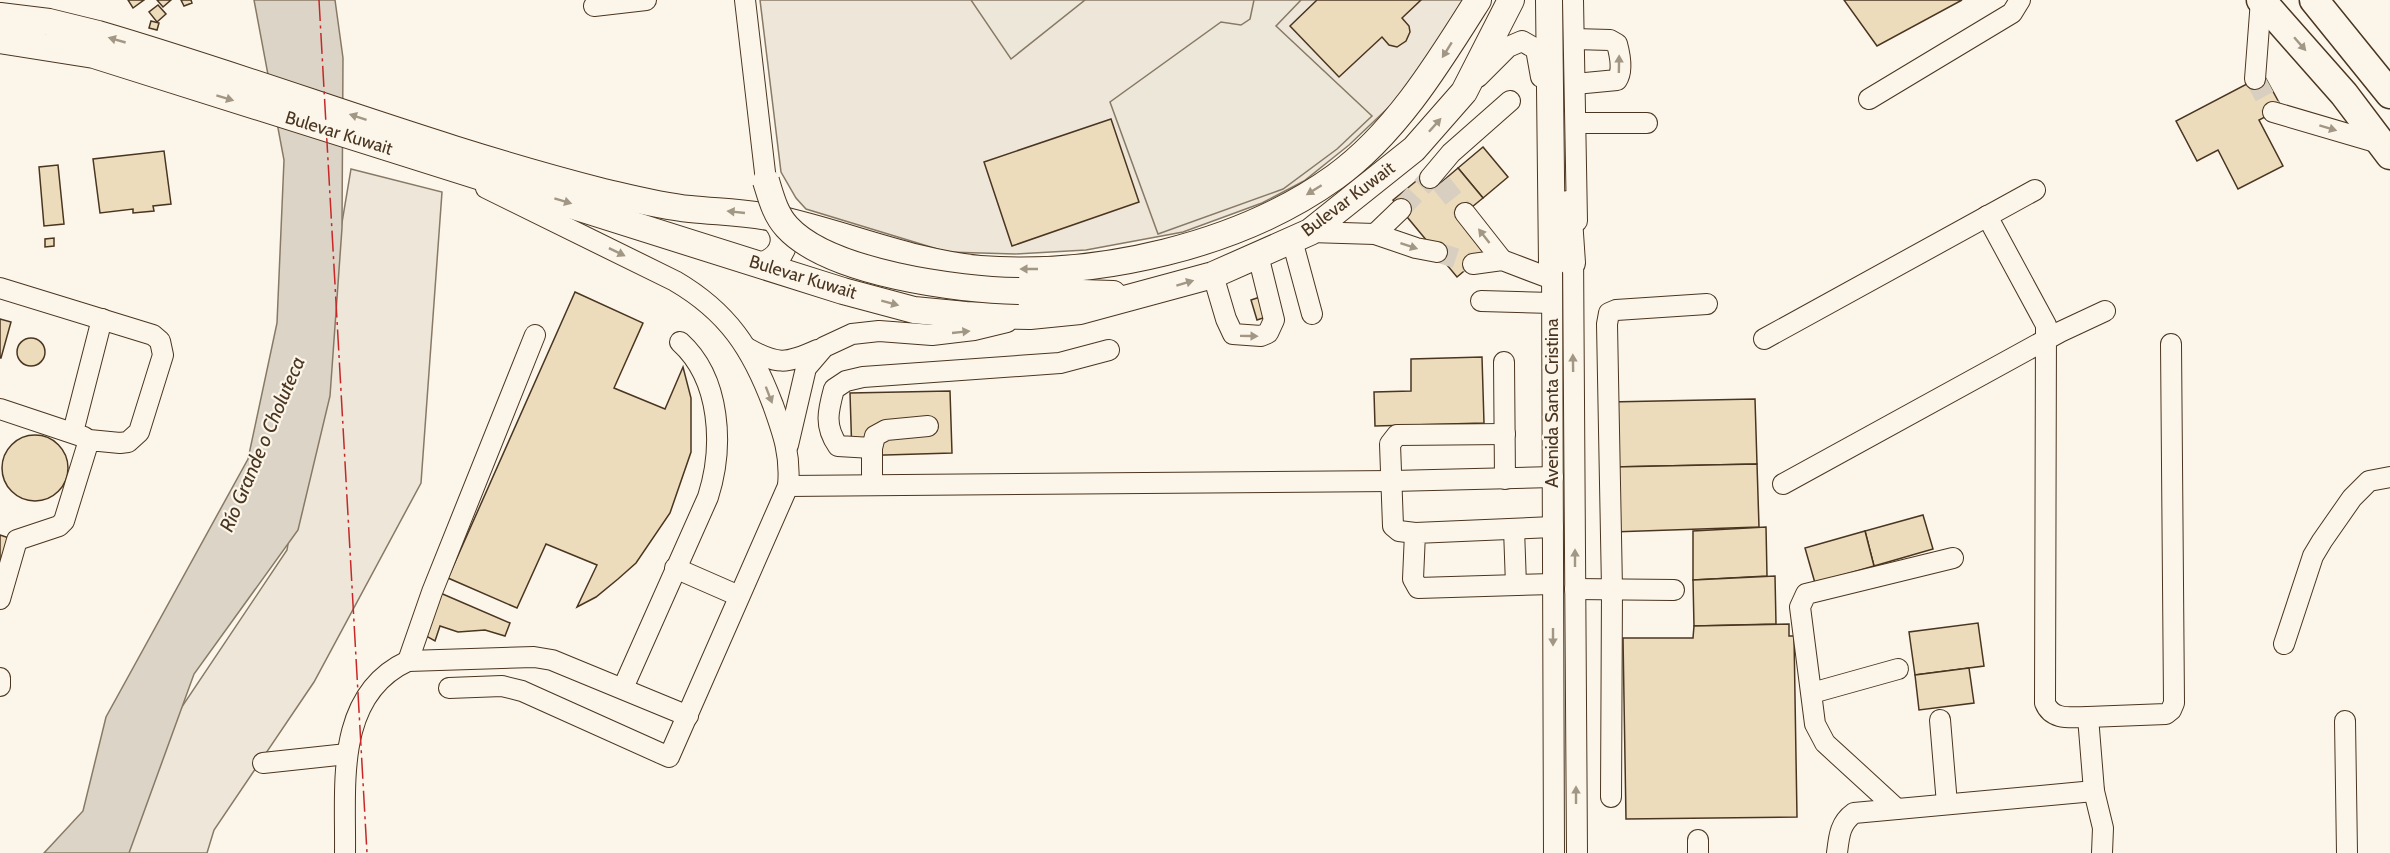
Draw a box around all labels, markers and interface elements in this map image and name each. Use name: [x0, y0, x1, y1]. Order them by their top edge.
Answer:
one-way arrow: [108, 35, 126, 44]
one-way arrow: [2293, 36, 2306, 51]
one-way arrow: [1441, 42, 1452, 58]
one-way arrow: [1615, 55, 1624, 74]
one-way arrow: [216, 94, 234, 103]
street label: Bulevar Kuwait: [283, 106, 395, 160]
one-way arrow: [349, 111, 367, 121]
one-way arrow: [1428, 118, 1441, 133]
one-way arrow: [2319, 124, 2337, 133]
street label: Bulevar Kuwait: [1297, 157, 1399, 241]
one-way arrow: [1306, 185, 1322, 196]
one-way arrow: [555, 197, 573, 206]
one-way arrow: [726, 208, 745, 217]
one-way arrow: [1478, 229, 1490, 244]
one-way arrow: [1400, 241, 1418, 251]
one-way arrow: [609, 247, 626, 256]
street label: Bulevar Kuwait: [747, 250, 859, 304]
one-way arrow: [1019, 264, 1038, 274]
one-way arrow: [1176, 278, 1194, 287]
one-way arrow: [881, 299, 899, 308]
street label: Avenida Santa Cristina: [1541, 318, 1563, 488]
one-way arrow: [952, 327, 971, 337]
one-way arrow: [1240, 331, 1259, 340]
water label: Río Grande o Choluteca: [214, 353, 310, 535]
one-way arrow: [1568, 353, 1578, 372]
one-way arrow: [765, 386, 774, 404]
one-way arrow: [1570, 548, 1580, 567]
one-way arrow: [1548, 628, 1558, 647]
one-way arrow: [1571, 785, 1581, 804]

